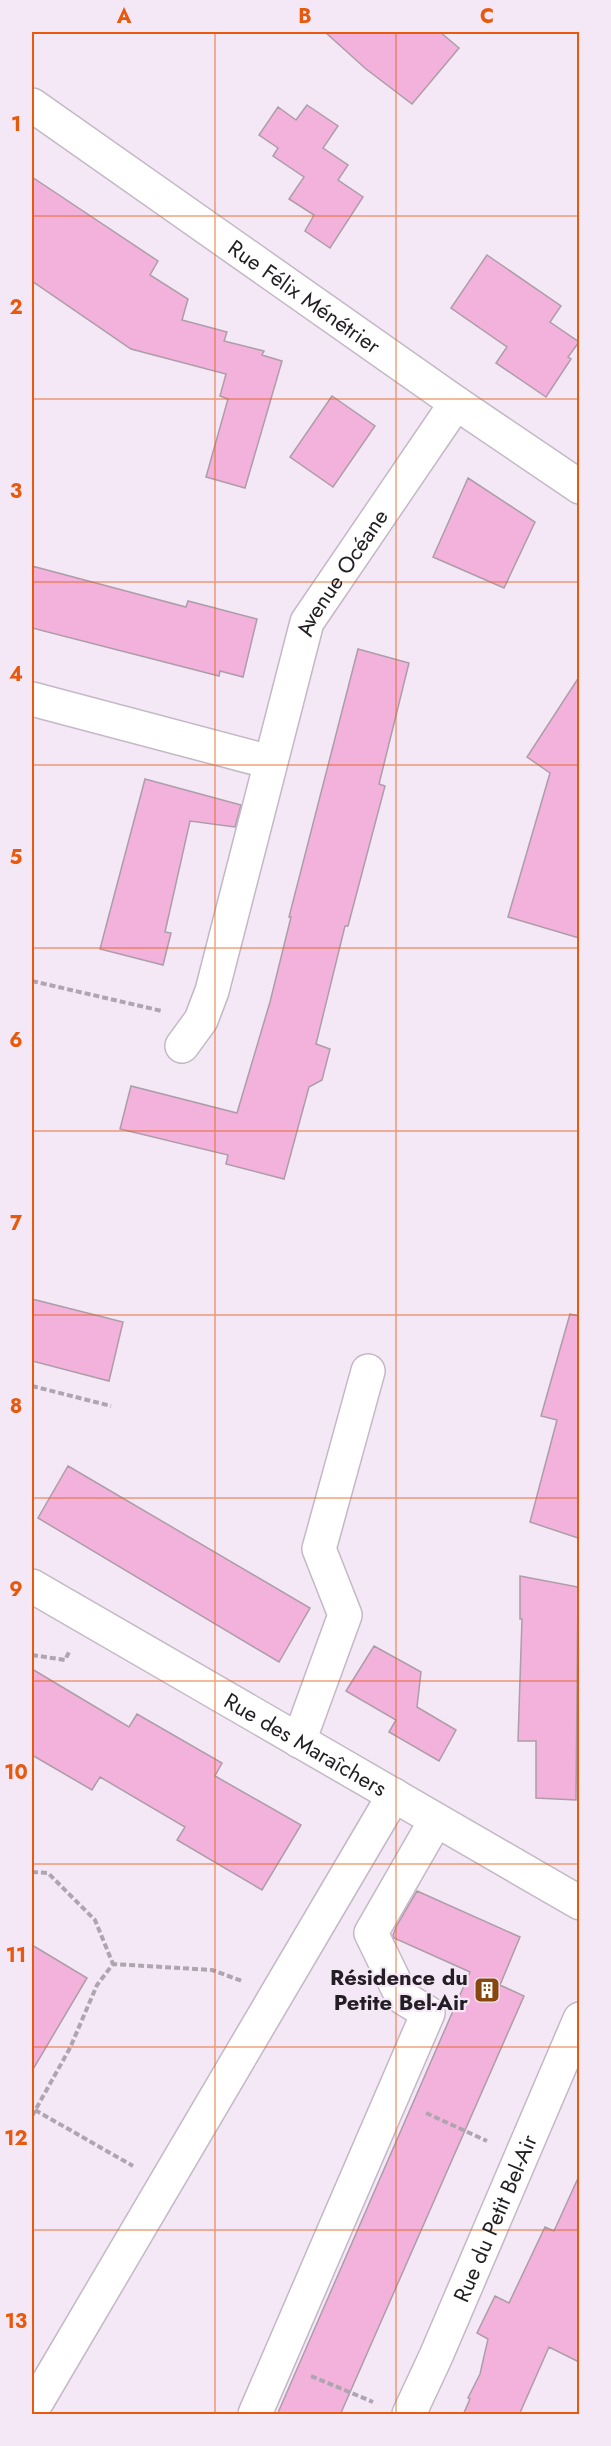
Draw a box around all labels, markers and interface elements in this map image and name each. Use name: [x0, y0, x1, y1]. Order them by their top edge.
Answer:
text: A: [116, 2, 132, 31]
text: B: [298, 2, 312, 31]
text: C: [480, 2, 494, 31]
text: 1: [11, 110, 21, 139]
street label: Rue Félix Ménétrier: [222, 232, 388, 362]
text: 2: [9, 293, 23, 322]
text: 3: [10, 477, 22, 506]
street label: Avenue Océane: [288, 502, 395, 640]
text: 4: [9, 660, 23, 689]
text: 5: [10, 843, 23, 872]
text: 6: [9, 1026, 23, 1055]
text: 7: [10, 1209, 23, 1238]
text: 8: [10, 1392, 22, 1421]
text: 9: [9, 1575, 23, 1604]
street label: Rue des Maraîchers: [218, 1684, 393, 1804]
text: 10: [4, 1758, 28, 1787]
text: 11: [6, 1941, 26, 1970]
place label: Résidence du Petite Bel-Air: [330, 1961, 468, 2018]
building icon: Résidence du Petite Bel-Air: [472, 1975, 502, 2005]
text: 12: [4, 2124, 28, 2153]
street label: Rue du Petit Bel-Air: [445, 2129, 545, 2307]
text: 13: [5, 2307, 27, 2336]

